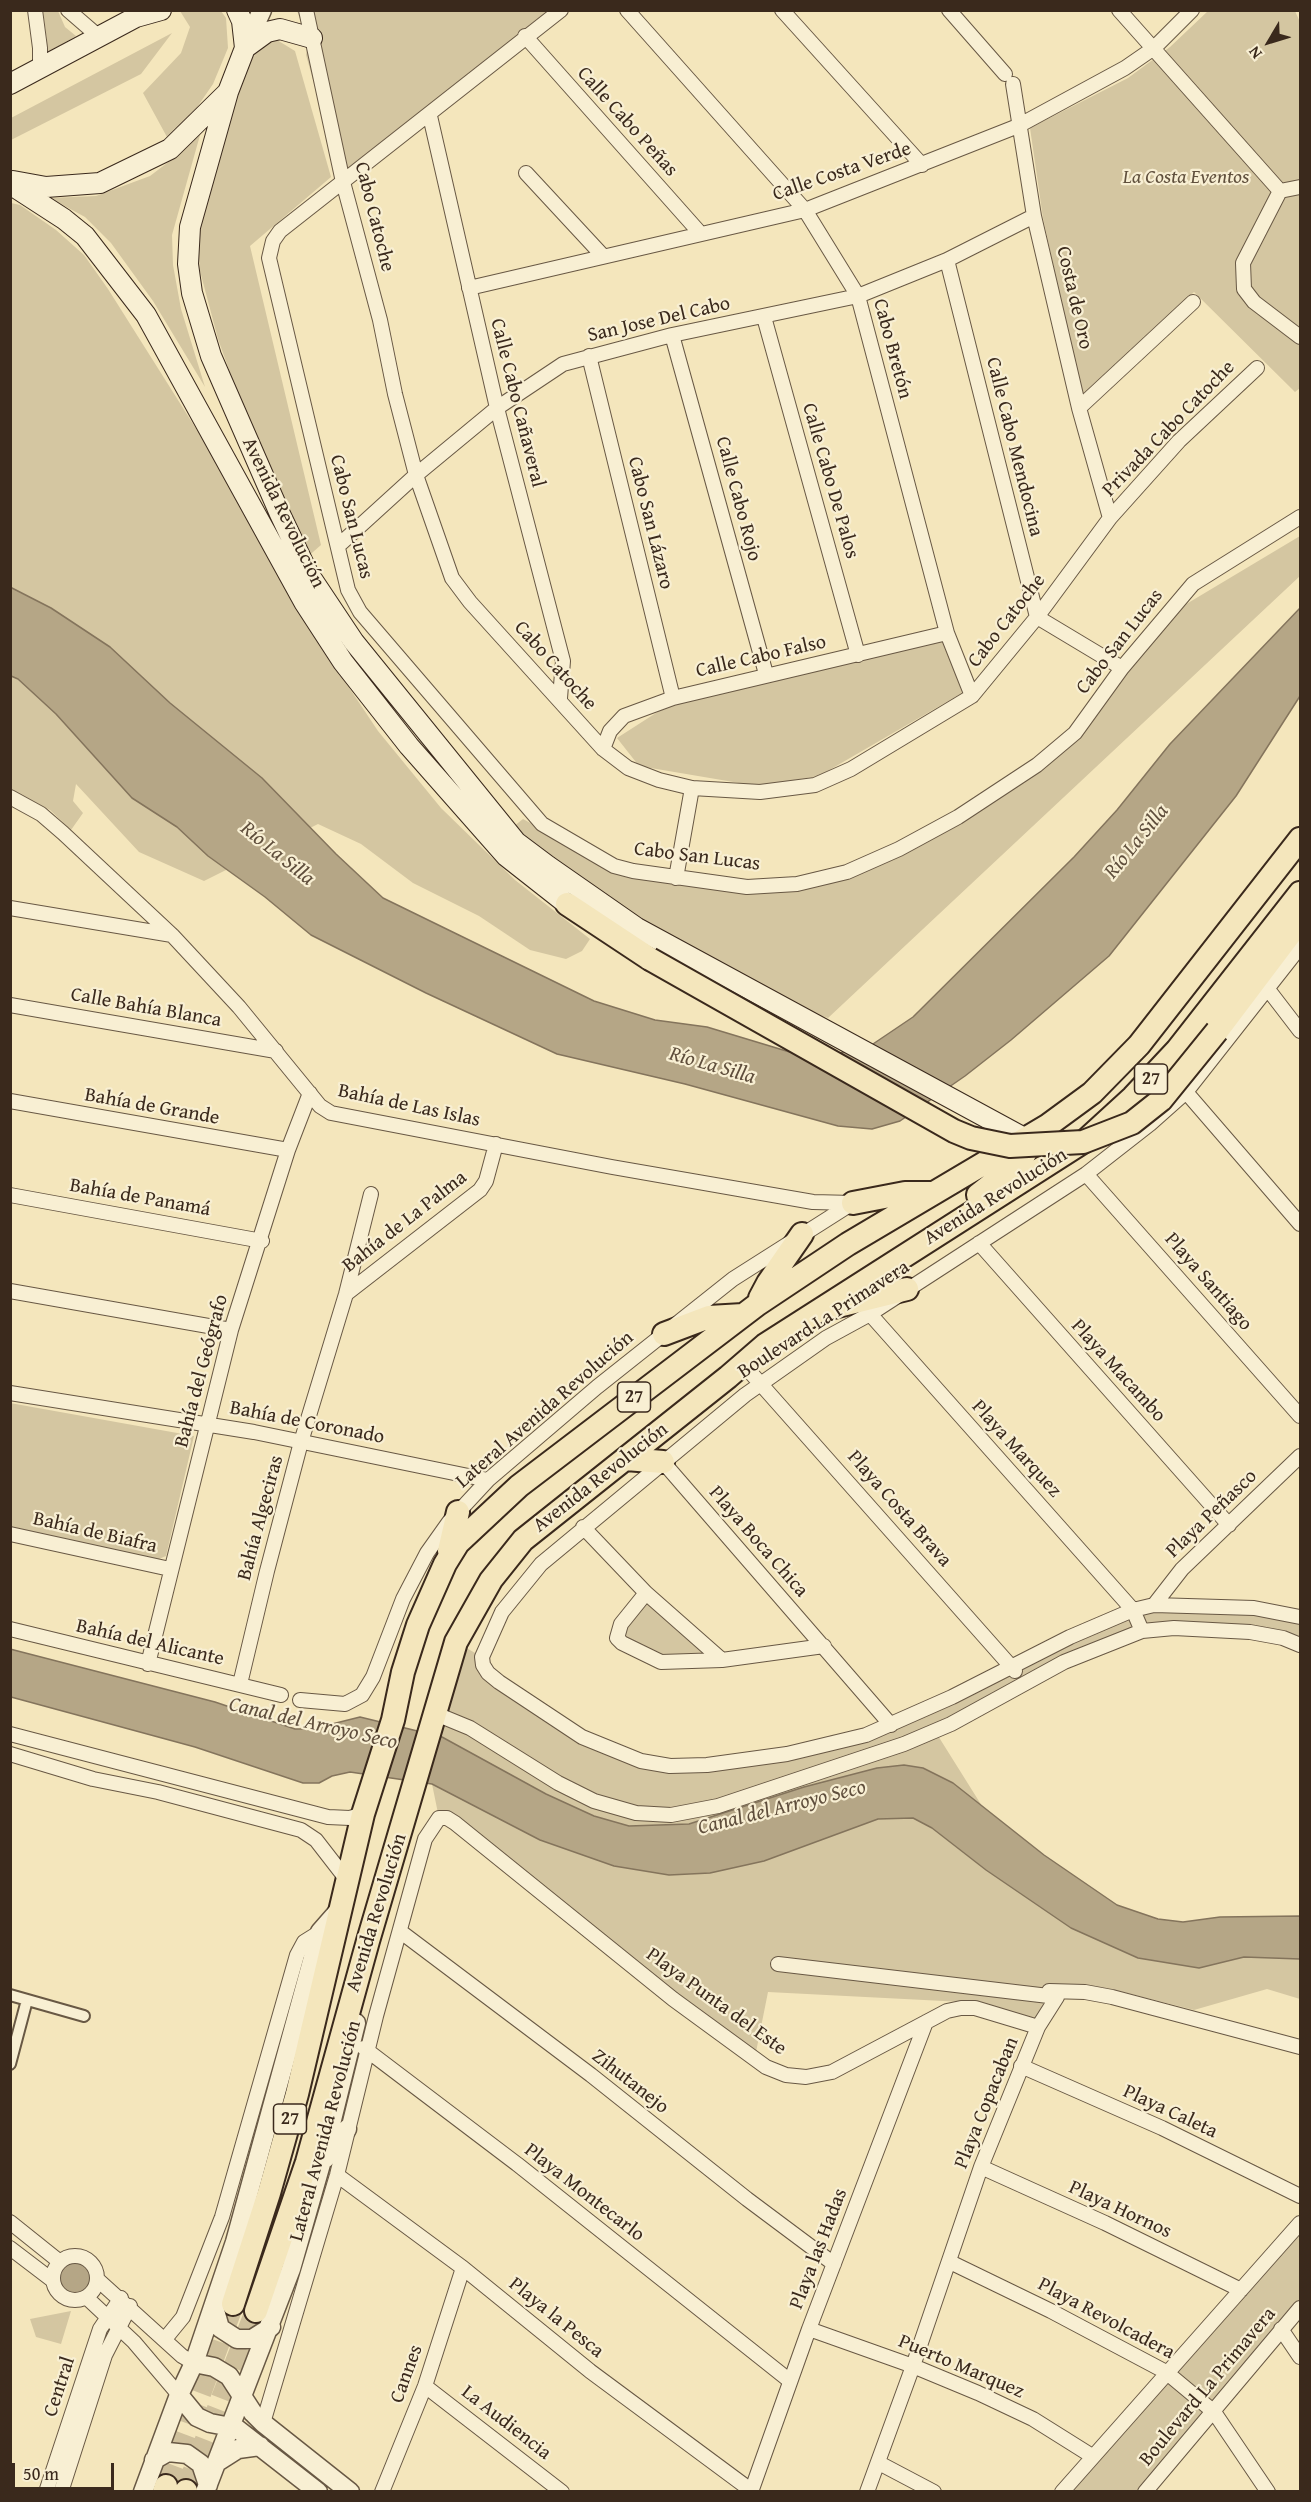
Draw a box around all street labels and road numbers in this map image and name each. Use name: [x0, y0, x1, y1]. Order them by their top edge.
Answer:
street label: Calle Cabo Peñas: [571, 62, 683, 182]
street label: Calle Costa Verde: [770, 137, 914, 207]
street label: Cabo Catoche: [349, 160, 399, 274]
street label: Costa de Oro: [1051, 244, 1097, 352]
street label: San Jose Del Cabo: [585, 292, 733, 348]
street label: Cabo Bretón: [867, 296, 917, 402]
street label: Calle Cabo Cañaveral: [484, 316, 550, 490]
street label: Calle Cabo Mendocina: [980, 355, 1048, 539]
street label: Privada Cabo Catoche: [1098, 356, 1240, 502]
street label: Calle Cabo De Palos: [796, 401, 864, 561]
street label: Avenida Revolución: [236, 434, 330, 592]
street label: Calle Cabo Rojo: [710, 434, 766, 564]
street label: Cabo San Lucas: [324, 453, 378, 581]
street label: Cabo San Lázaro: [622, 454, 678, 592]
street label: Cabo Catoche: [963, 569, 1051, 673]
street label: Cabo San Lucas: [1071, 585, 1169, 699]
street label: Cabo Catoche: [509, 616, 601, 716]
street label: Calle Cabo Falso: [694, 630, 828, 684]
street label: Cabo San Lucas: [633, 837, 761, 877]
street label: Calle Bahía Blanca: [69, 983, 223, 1033]
road number: 27: [1134, 1064, 1168, 1094]
street label: Bahía de Las Islas: [336, 1079, 482, 1133]
street label: Bahía de Grande: [83, 1083, 221, 1131]
street label: Avenida Revolución: [920, 1143, 1072, 1251]
street label: Bahía de La Palma: [338, 1166, 472, 1278]
street label: Bahía de Panamá: [68, 1174, 212, 1222]
street label: Playa Santiago: [1159, 1228, 1257, 1336]
street label: Boulevard La Primavera: [734, 1256, 914, 1384]
street label: Bahía del Geógrafo: [170, 1292, 234, 1450]
street label: Playa Macambo: [1065, 1315, 1171, 1427]
street label: Lateral Avenida Revolución: [451, 1326, 639, 1494]
road number: 27: [618, 1382, 650, 1412]
street label: Playa Marquez: [966, 1395, 1066, 1503]
street label: Bahía de Coronado: [228, 1396, 386, 1450]
street label: Avenida Revolución: [529, 1418, 673, 1538]
street label: Playa Costa Brava: [842, 1446, 956, 1572]
street label: Bahía Algeciras: [233, 1453, 289, 1583]
street label: Playa Peñasco: [1162, 1465, 1262, 1563]
street label: Playa Boca Chica: [703, 1481, 813, 1603]
street label: Bahía de Biafra: [31, 1507, 159, 1559]
street label: Bahía del Alicante: [74, 1614, 226, 1672]
street label: Avenida Revolución: [341, 1831, 413, 1995]
street label: Playa Punta del Este: [641, 1943, 791, 2061]
street label: Lateral Avenida Revolución: [285, 2018, 367, 2244]
street label: Playa Copacaban: [950, 2034, 1024, 2172]
street label: Zihutanejo: [587, 2045, 673, 2119]
street label: Playa Caleta: [1119, 2080, 1221, 2144]
road number: 27: [274, 2104, 306, 2134]
street label: Playa Montecarlo: [519, 2139, 649, 2247]
street label: Playa Hornos: [1065, 2176, 1175, 2244]
street label: Playa las Hadas: [785, 2185, 853, 2313]
street label: Playa la Pesca: [504, 2272, 608, 2364]
street label: Playa Revolcadera: [1033, 2273, 1179, 2365]
street label: Boulevard La Primavera: [1135, 2303, 1281, 2471]
street label: Puerto Marquez: [895, 2330, 1027, 2404]
street label: Cannes: [385, 2342, 429, 2406]
street label: Central: [39, 2354, 81, 2420]
street label: La Audiencia: [456, 2380, 556, 2466]

